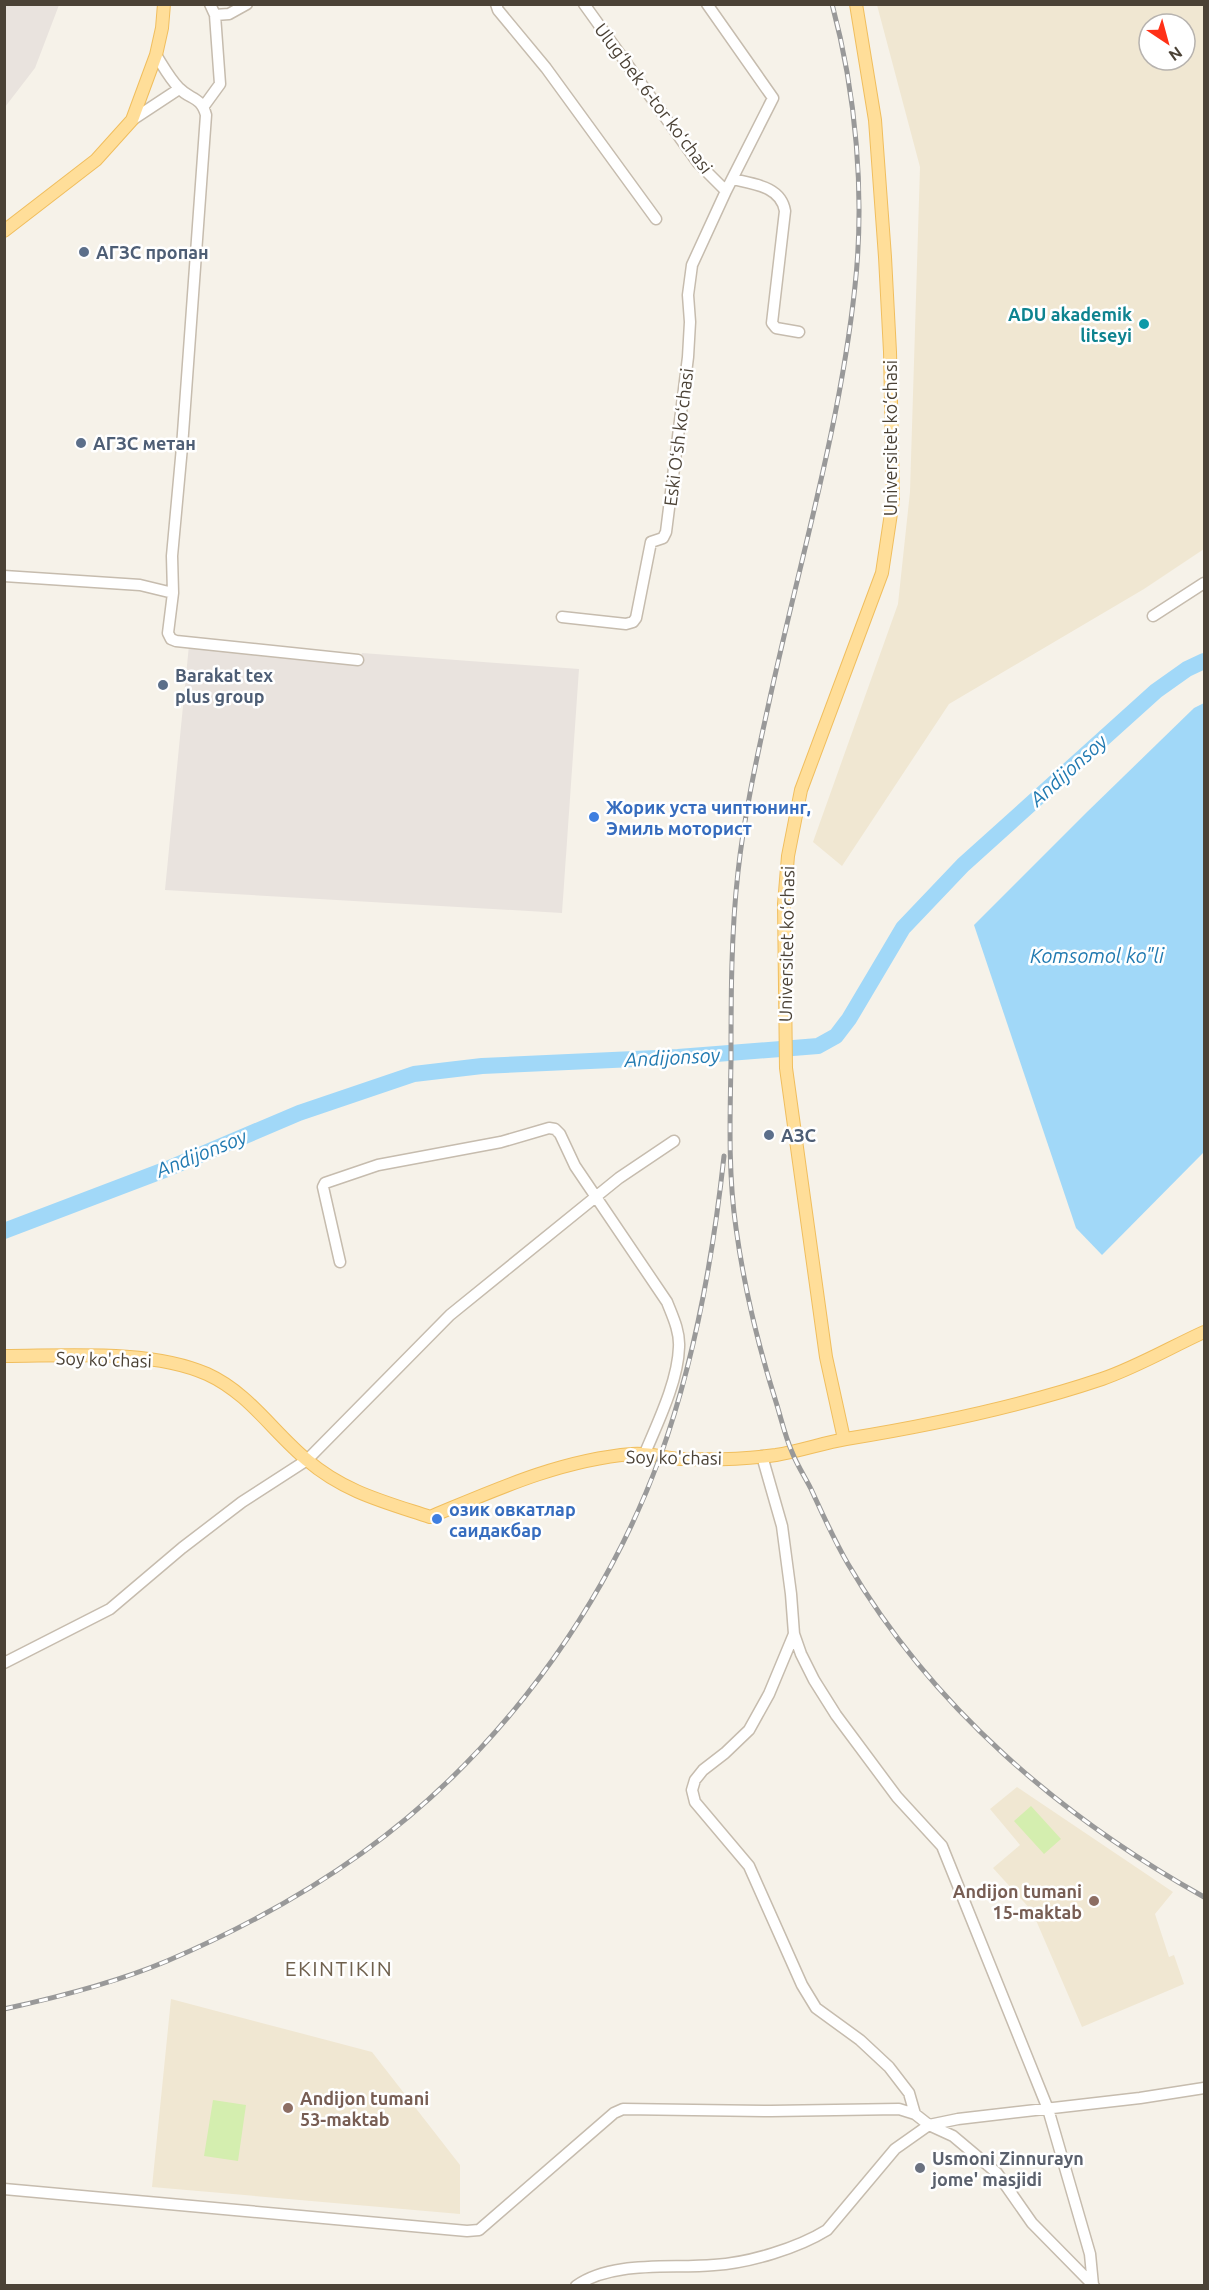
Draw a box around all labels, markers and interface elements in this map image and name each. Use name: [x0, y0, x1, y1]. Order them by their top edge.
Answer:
north arrow: [1137, 12, 1197, 72]
street label: Ulug‘bek 6-tor koʻchasi: [591, 19, 717, 177]
text: N: [1166, 43, 1186, 65]
place label: АГЗС пропан: [96, 242, 209, 262]
marker: АГЗС пропан: [77, 245, 91, 259]
place label: ADU akademik litseyi: [1008, 304, 1132, 345]
marker: ADU akademik litseyi: [1137, 317, 1151, 331]
street label: Universitet kо‘chasi: [880, 360, 900, 516]
street label: Eski Oʻsh koʻchasi: [660, 367, 696, 507]
place label: АГЗС метан: [93, 433, 196, 453]
marker: АГЗС метан: [74, 436, 88, 450]
place label: Barakat tex plus group: [175, 665, 273, 706]
marker: Barakat tex plus group: [156, 678, 170, 692]
water label: Andijonsoy: [1024, 729, 1112, 811]
place label: Жорик уста чиптюнинг, Эмиль моторист: [606, 797, 811, 838]
marker: Жорик уста чиптюнинг, Эмиль моторист: [587, 810, 601, 824]
street label: Universitet kо‘chasi: [775, 866, 797, 1022]
water label: Komsomol ko"li: [1030, 944, 1165, 967]
water label: Andijonsoy: [623, 1043, 721, 1071]
water label: Andijonsoy: [151, 1124, 250, 1182]
place label: АЗС: [781, 1125, 817, 1145]
marker: АЗС: [762, 1128, 776, 1142]
street label: Soy ko'chasi: [56, 1347, 152, 1371]
street label: Soy ko'chasi: [626, 1446, 722, 1468]
place label: озик овкатлар саидакбар: [449, 1499, 576, 1540]
marker: озик овкатлар саидакбар: [430, 1512, 444, 1526]
place label: Andijon tumani 15-maktab: [953, 1881, 1082, 1922]
marker: Andijon tumani 15-maktab: [1087, 1894, 1101, 1908]
district label: EKINTIKIN: [285, 1956, 393, 1980]
place label: Andijon tumani 53-maktab: [300, 2088, 429, 2129]
marker: Andijon tumani 53-maktab: [281, 2101, 295, 2115]
place label: Usmoni Zinnurayn jome' masjidi: [930, 2148, 1084, 2189]
marker: Usmoni Zinnurayn jome' masjidi: [913, 2161, 927, 2175]

